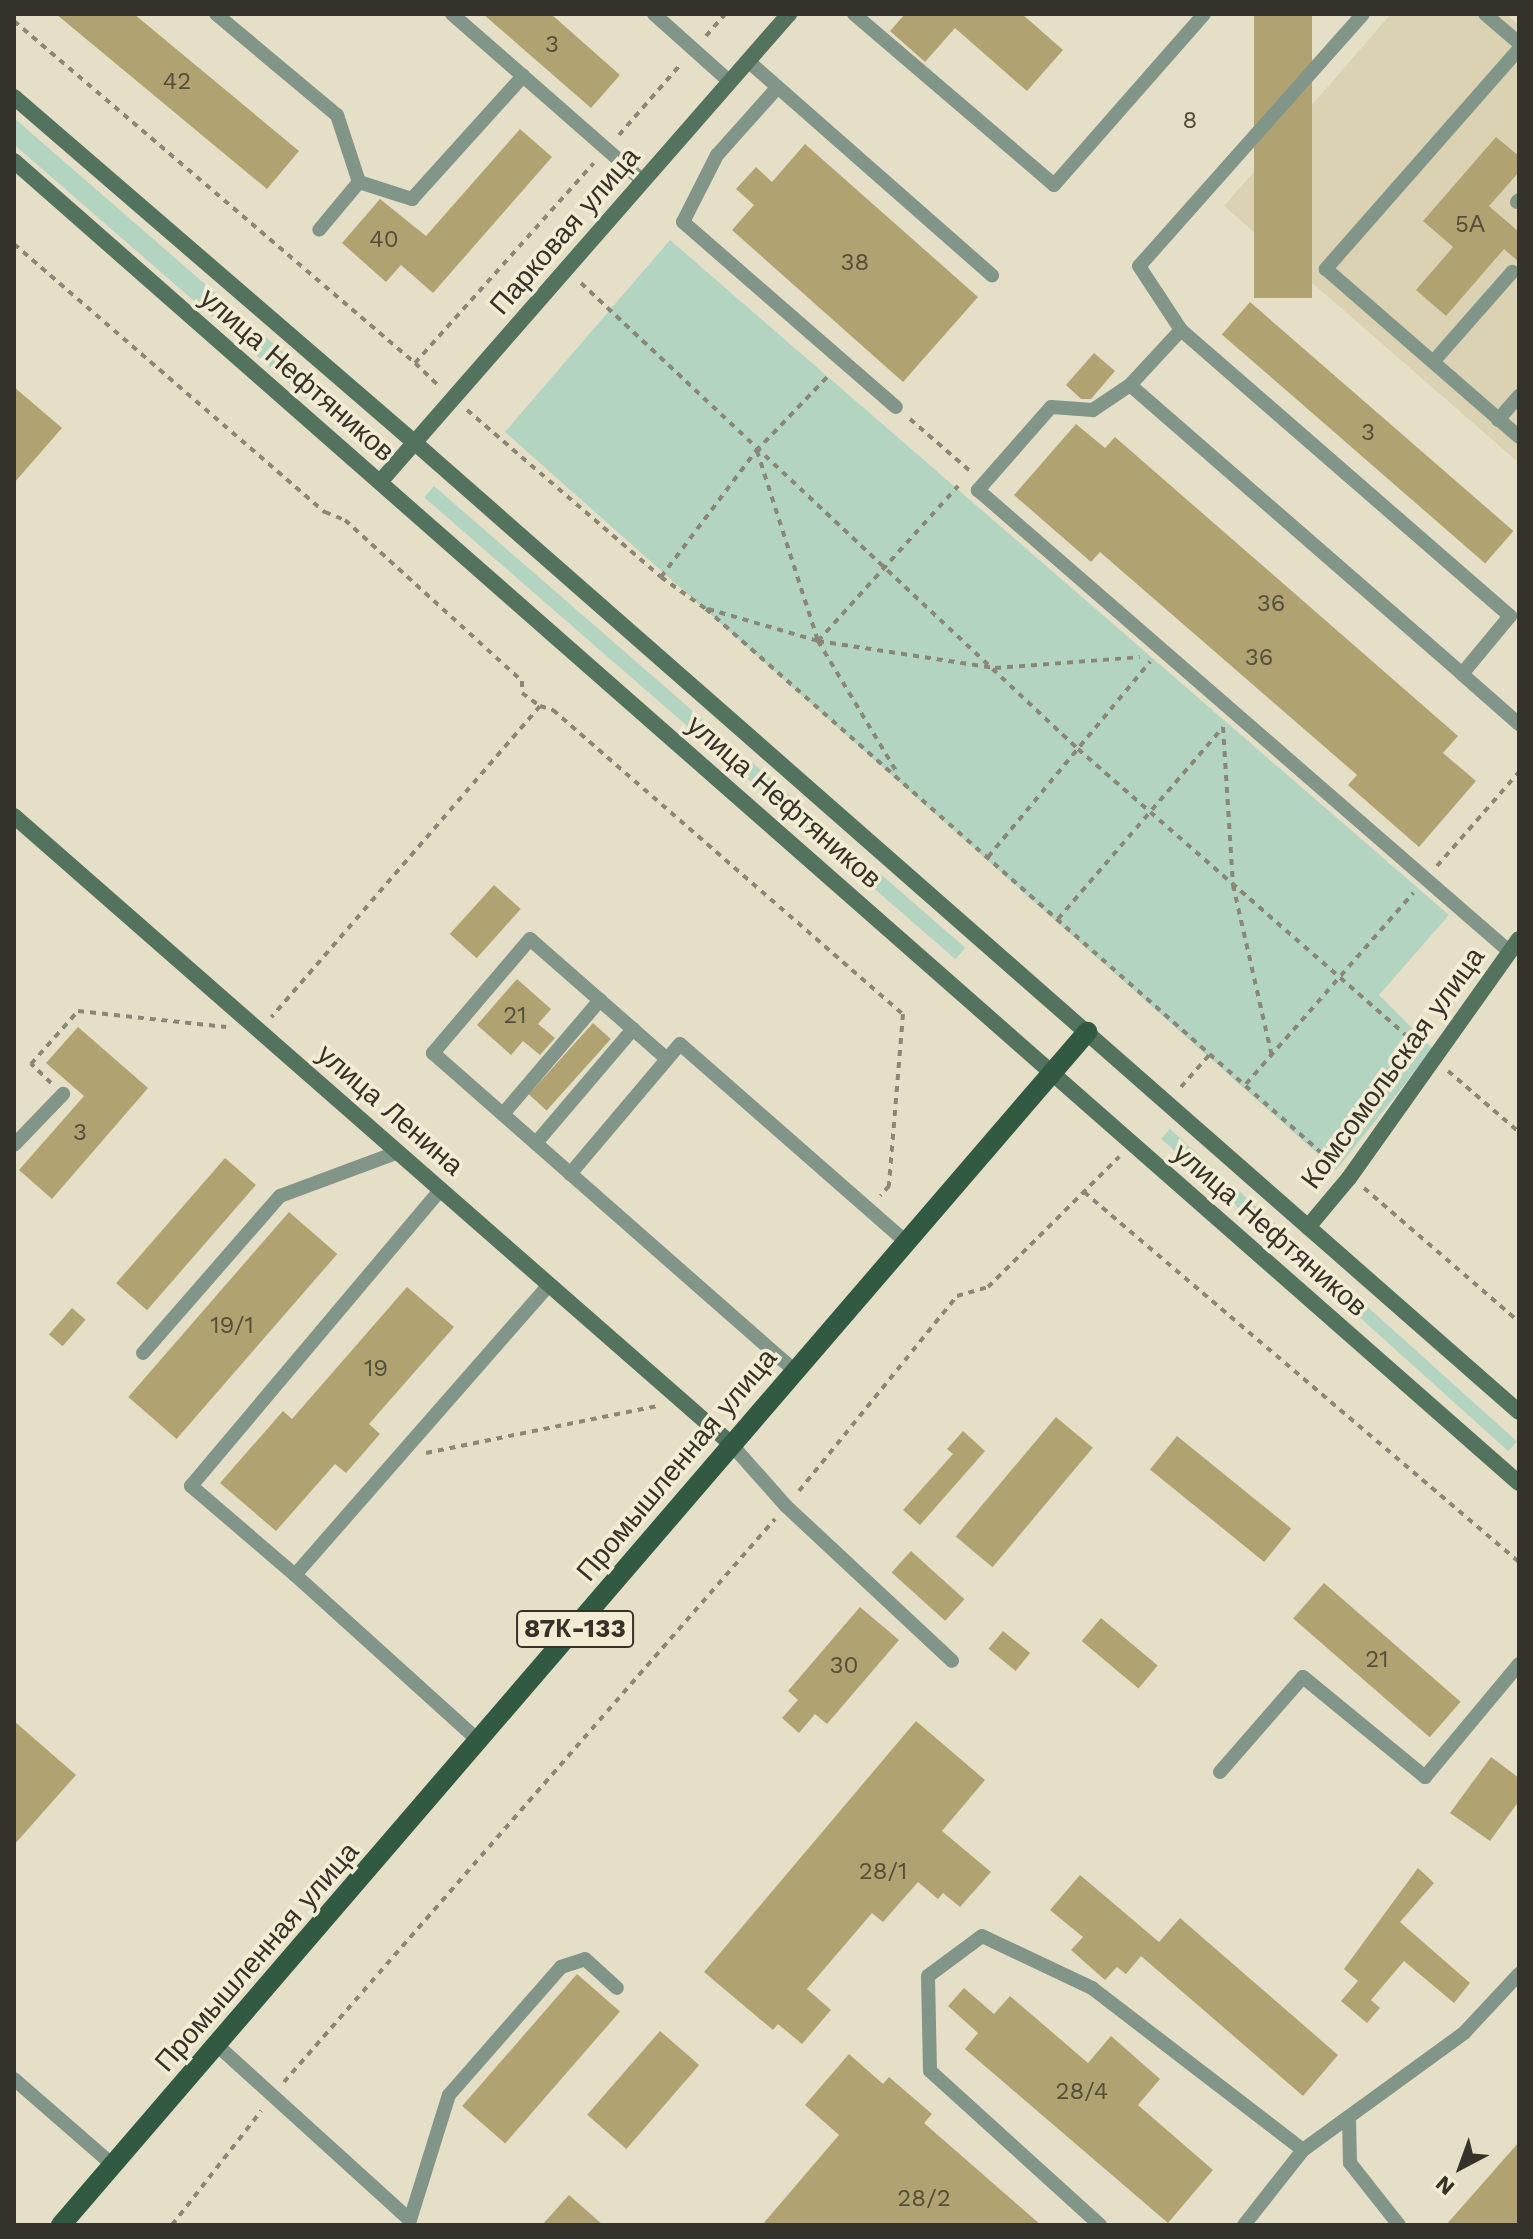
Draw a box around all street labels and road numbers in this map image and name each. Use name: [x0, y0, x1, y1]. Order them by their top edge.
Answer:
street label: Парковая улица: [483, 140, 647, 322]
street label: улица Нефтяников: [193, 281, 401, 469]
street label: улица Нефтяников: [680, 708, 888, 896]
street label: Комсомольская улица: [1294, 941, 1492, 1195]
street label: улица Ленина: [310, 1037, 470, 1183]
street label: улица Нефтяников: [1166, 1136, 1374, 1324]
street label: Промышленная улица: [570, 1342, 784, 1588]
road number: 87К-133: [515, 1607, 635, 1651]
street label: Промышленная улица: [148, 1835, 366, 2079]

